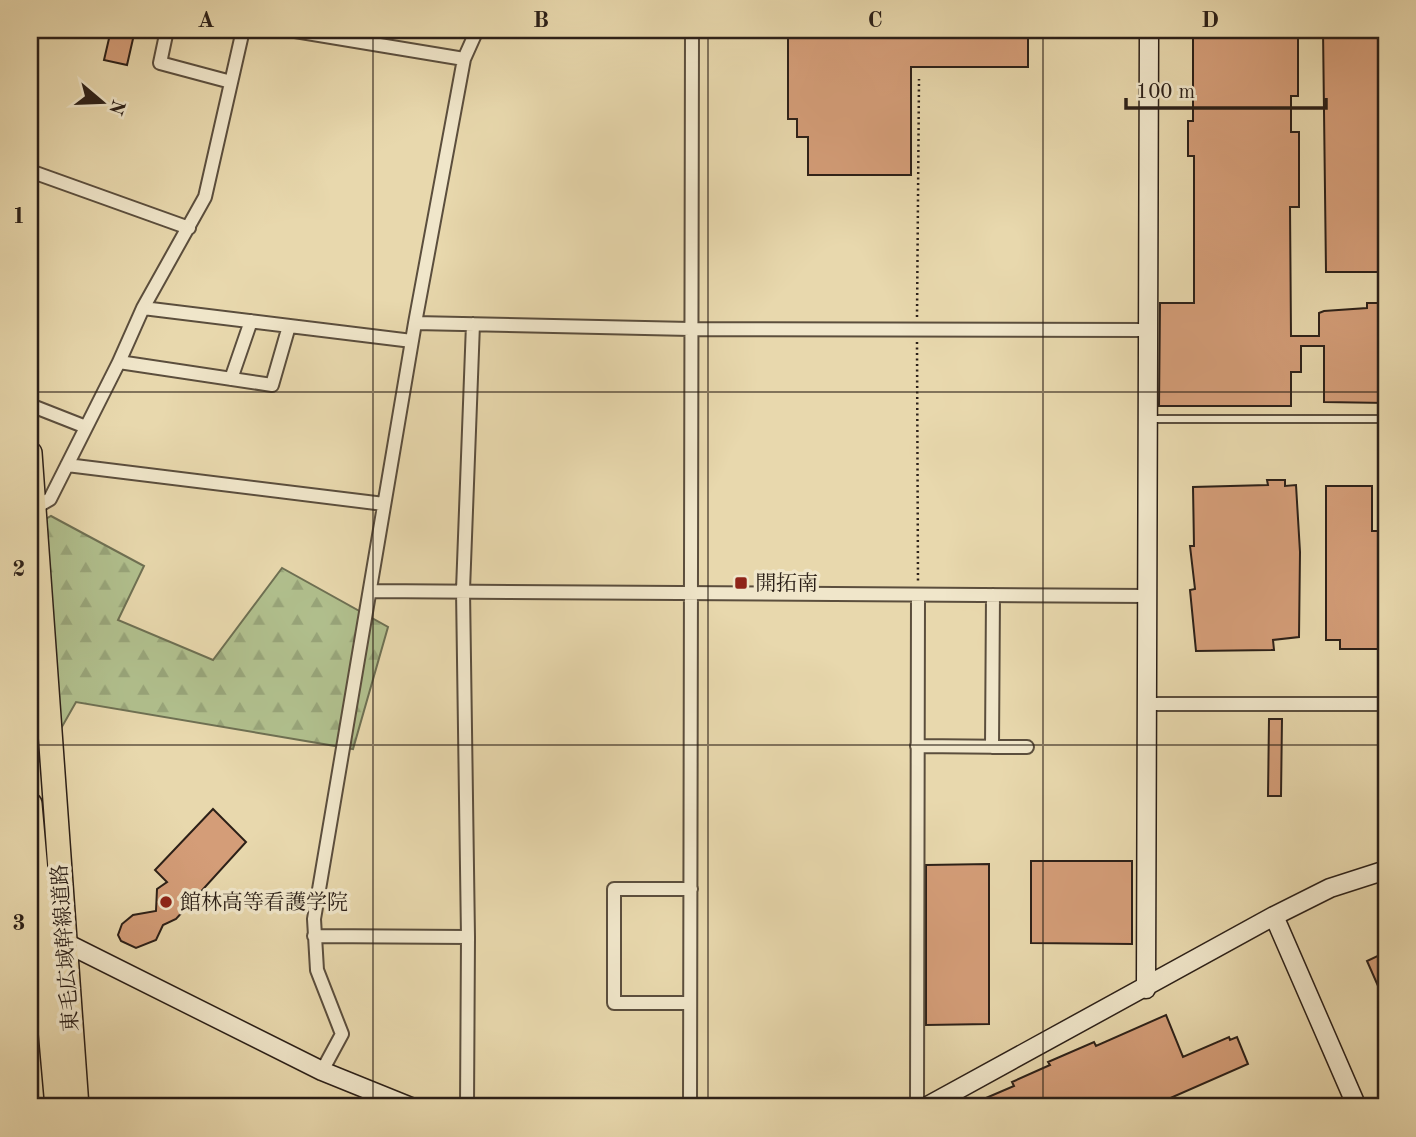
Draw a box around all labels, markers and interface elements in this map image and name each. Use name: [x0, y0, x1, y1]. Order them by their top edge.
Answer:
text: A: [197, 9, 215, 32]
text: B: [533, 9, 549, 32]
text: C: [867, 9, 883, 32]
text: D: [1201, 9, 1219, 32]
north arrow: [66, 66, 136, 136]
scale bar: [1126, 66, 1325, 110]
text: 100 m: [1136, 82, 1195, 103]
text: N: [104, 97, 127, 117]
text: 1: [12, 205, 26, 228]
text: 2: [12, 558, 26, 581]
place label: 開拓南: [755, 572, 818, 595]
marker: 開拓南: [733, 575, 749, 591]
street label: 東毛広域幹線道路: [48, 863, 83, 1033]
place label: 館林高等看護学院: [180, 891, 348, 914]
marker: 館林高等看護学院: [158, 894, 174, 910]
text: 3: [12, 912, 26, 935]

